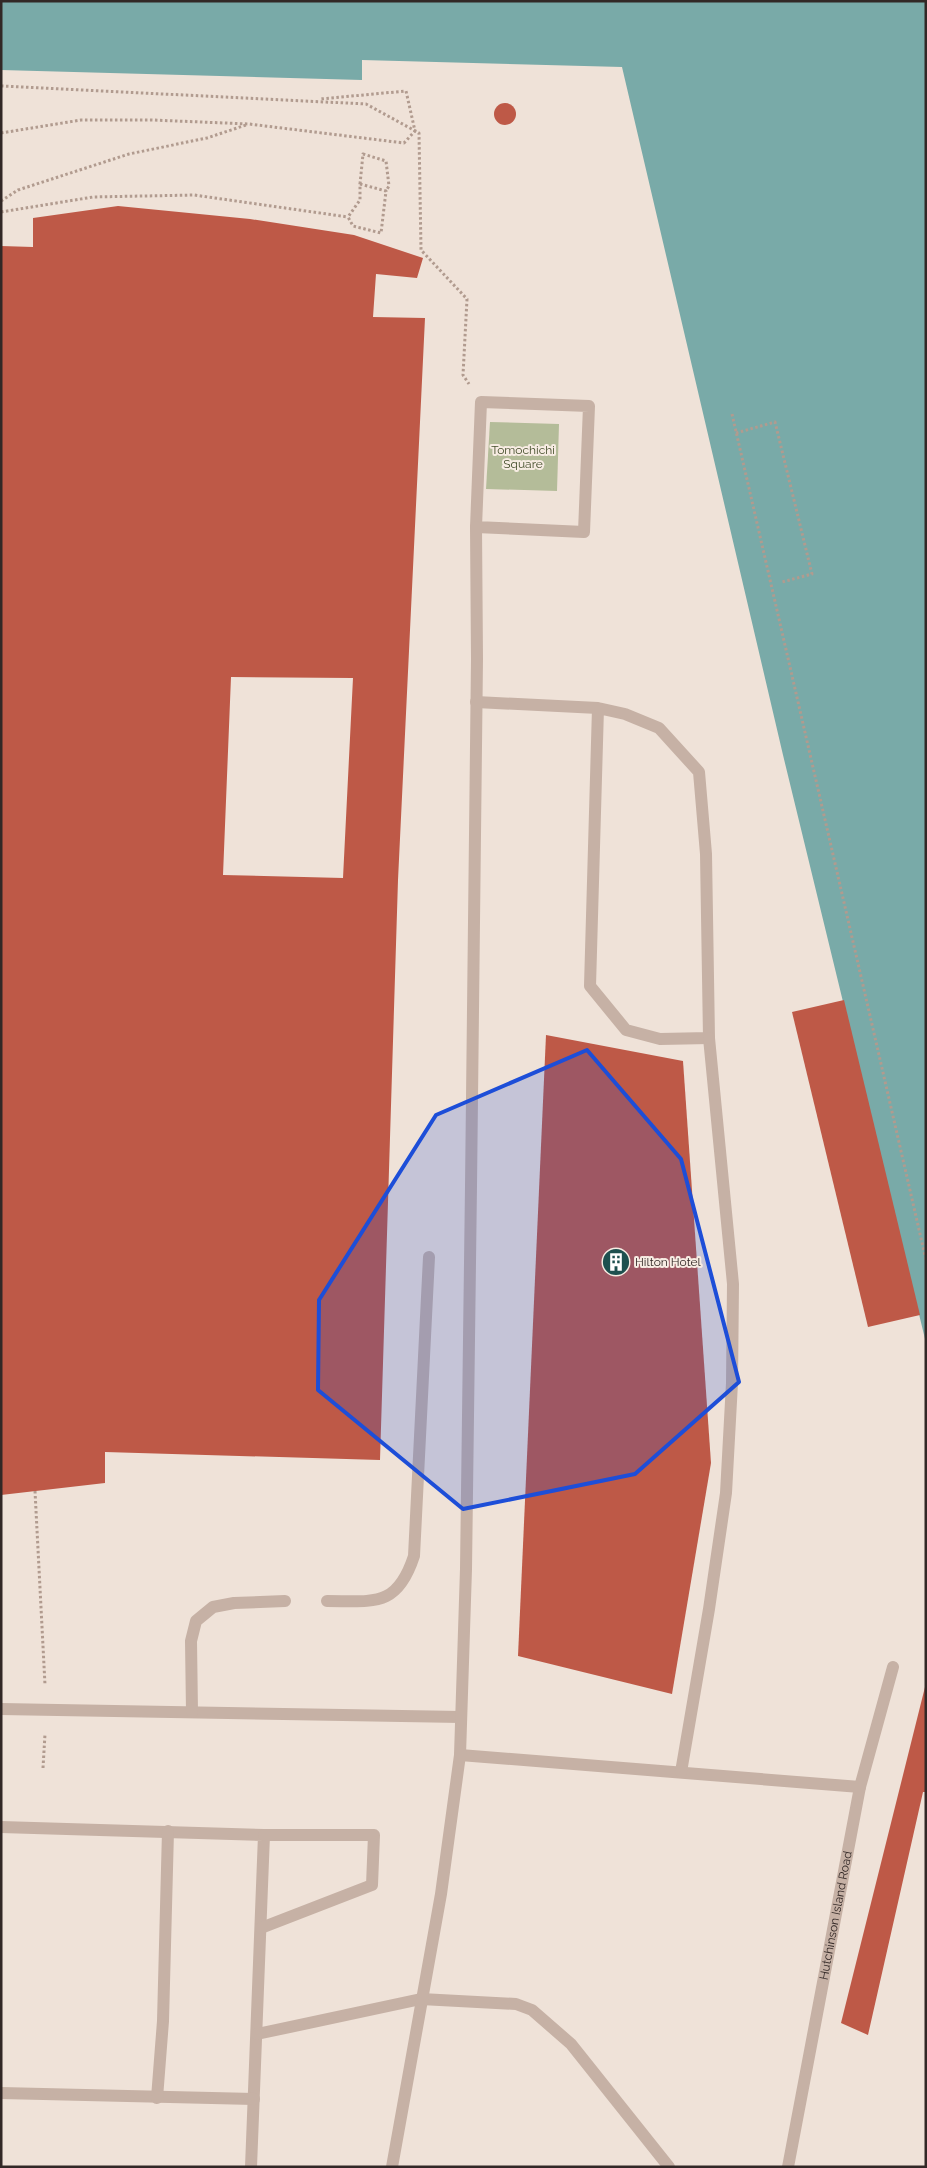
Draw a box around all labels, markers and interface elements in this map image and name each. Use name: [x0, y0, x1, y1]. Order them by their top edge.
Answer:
park label: Tomochichi Square: [491, 443, 555, 471]
building icon: Hilton Hotel: [601, 1247, 631, 1277]
place label: Hilton Hotel: [635, 1255, 702, 1269]
street label: Hutchinson Island Road: [817, 1850, 855, 1981]

